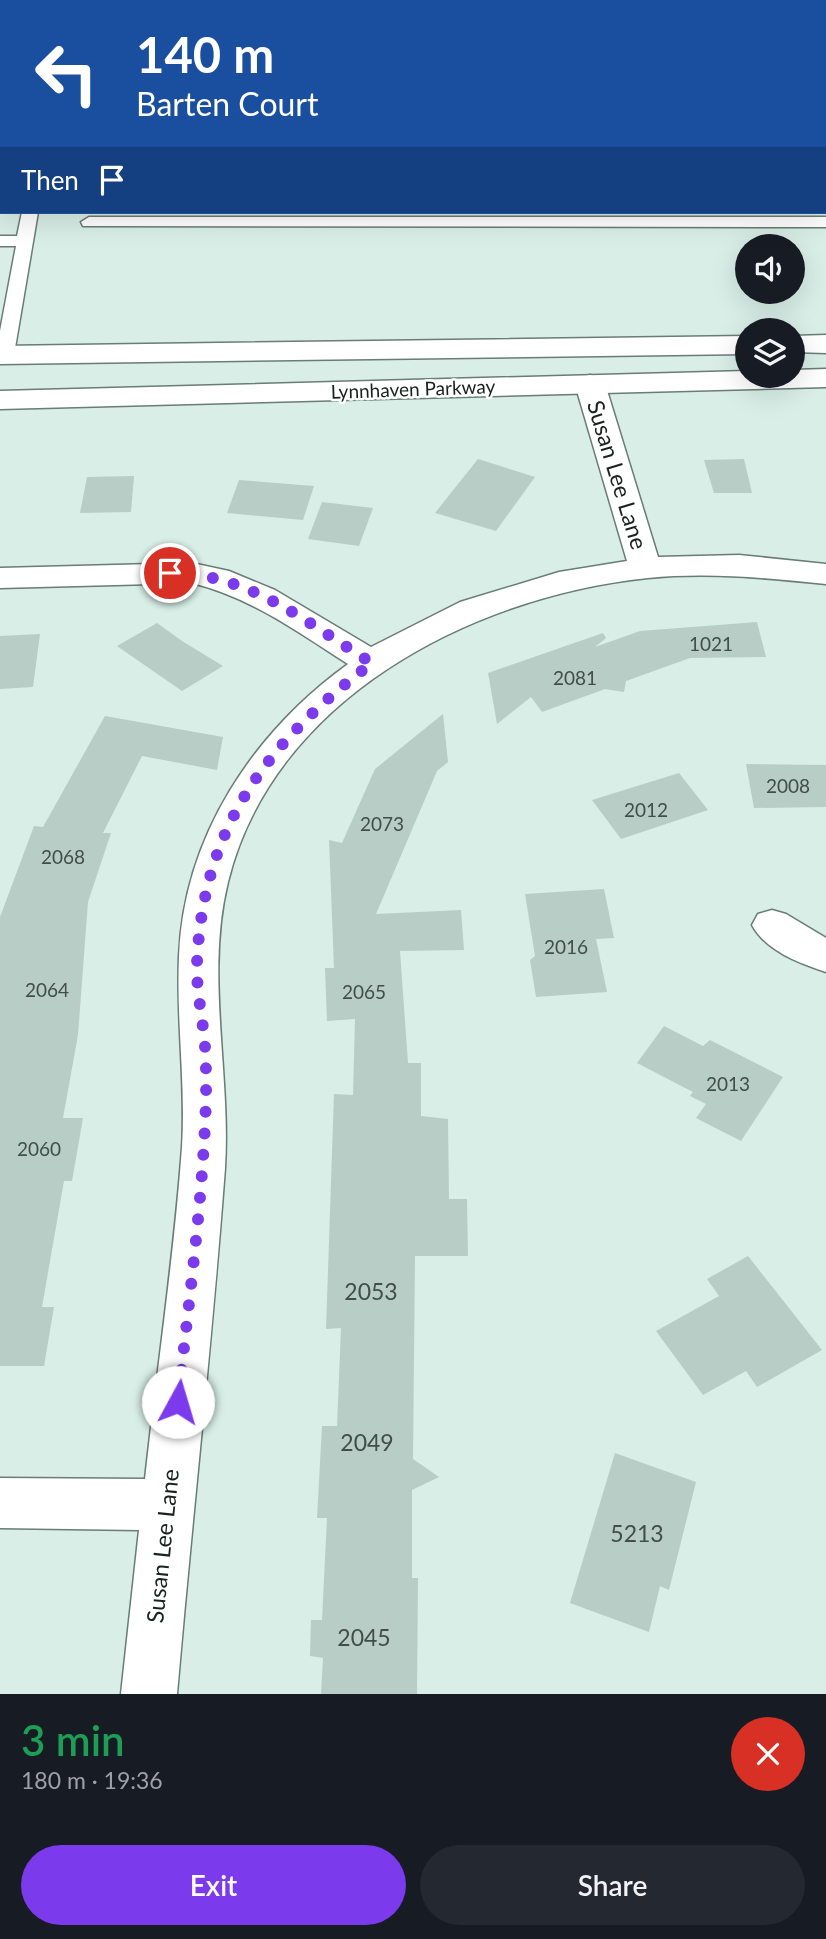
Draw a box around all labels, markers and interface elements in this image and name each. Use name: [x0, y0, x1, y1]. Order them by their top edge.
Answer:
text: 140 m: [136, 25, 274, 83]
icon: left: [21, 28, 112, 119]
text: Barten Court: [136, 84, 318, 123]
icon: arrive: [93, 161, 131, 199]
text: Then: [21, 164, 79, 196]
map controls: [735, 234, 805, 388]
button: sound: [735, 234, 805, 304]
button: layers: [735, 318, 805, 388]
street label: Lynnhaven Parkway: [330, 374, 496, 403]
street label: Susan Lee Lane: [582, 397, 654, 553]
pin: [140, 543, 200, 603]
icon: arrive: [151, 554, 189, 592]
house number: 1021: [689, 632, 733, 655]
house number: 2081: [553, 666, 597, 689]
house number: 2008: [766, 774, 810, 797]
house number: 2012: [624, 798, 668, 821]
house number: 2073: [360, 812, 404, 835]
house number: 2068: [41, 845, 85, 868]
house number: 2016: [544, 935, 588, 958]
house number: 2064: [25, 978, 69, 1001]
house number: 2065: [342, 980, 386, 1003]
house number: 2013: [706, 1072, 750, 1095]
house number: 2060: [17, 1137, 61, 1160]
house number: 2053: [344, 1277, 398, 1305]
position arrow: [141, 1365, 215, 1439]
house number: 2049: [340, 1428, 394, 1456]
street label: Susan Lee Lane: [140, 1468, 184, 1624]
house number: 5213: [610, 1519, 664, 1547]
house number: 2045: [337, 1623, 391, 1651]
text: 3 min: [21, 1715, 125, 1765]
button: close: [731, 1717, 805, 1791]
text: 180 m · 19:36: [21, 1766, 163, 1794]
button: Exit: [21, 1845, 406, 1925]
button: Share: [420, 1845, 805, 1925]

